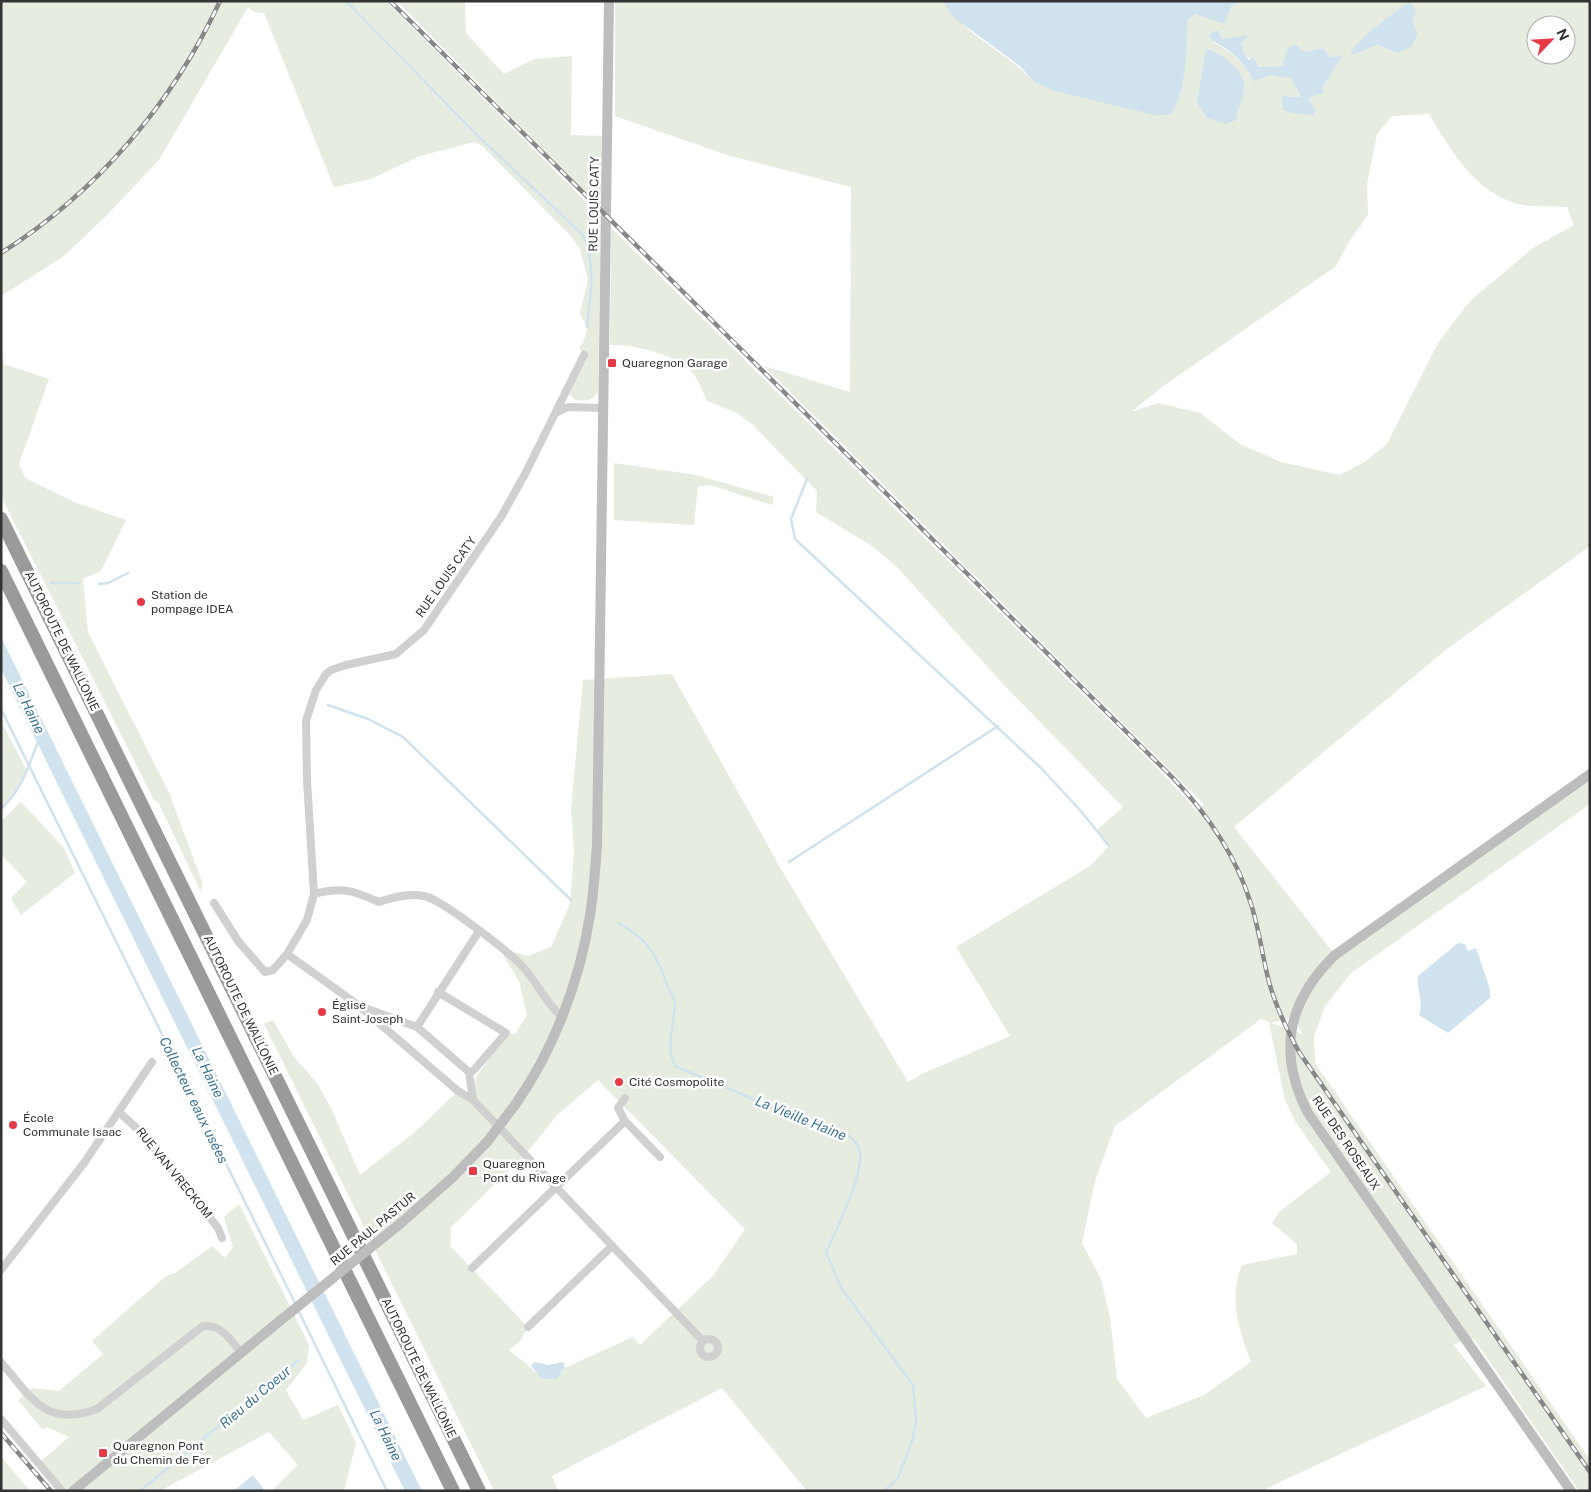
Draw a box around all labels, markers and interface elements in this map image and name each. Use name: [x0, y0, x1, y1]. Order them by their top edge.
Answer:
north arrow: [1526, 15, 1576, 65]
text: N: [1553, 26, 1572, 43]
street label: RUE LOUIS CATY: [586, 156, 602, 252]
place label: Quaregnon Garage: [622, 356, 728, 370]
marker: Quaregnon Garage: [606, 357, 618, 369]
street label: RUE LOUIS CATY: [413, 533, 479, 620]
street label: AUTOROUTE DE WALLONIE: [22, 569, 102, 713]
place label: Station de pompage IDEA: [151, 588, 234, 616]
marker: Station de pompage IDEA: [135, 596, 147, 608]
water label: La Haine: [10, 680, 48, 737]
street label: AUTOROUTE DE WALLONIE: [201, 933, 281, 1077]
place label: Église Saint-Joseph: [332, 998, 403, 1026]
marker: Église Saint-Joseph: [316, 1006, 328, 1018]
water label: Collecteur eaux usées: [156, 1034, 232, 1166]
water label: La Haine: [189, 1044, 227, 1101]
place label: Cité Cosmopolite: [629, 1075, 725, 1089]
marker: Cité Cosmopolite: [613, 1076, 625, 1088]
water label: La Vieille Haine: [753, 1092, 849, 1144]
street label: RUE DES ROSEAUX: [1309, 1093, 1383, 1193]
place label: École Communale Isaac: [23, 1111, 122, 1139]
marker: École Communale Isaac: [7, 1119, 19, 1131]
street label: RUE VAN VRECKOM: [133, 1125, 215, 1221]
place label: Quaregnon Pont du Rivage: [483, 1157, 566, 1185]
marker: Quaregnon Pont du Rivage: [467, 1165, 479, 1177]
street label: RUE PAUL PASTUR: [328, 1189, 418, 1269]
street label: AUTOROUTE DE WALLONIE: [379, 1296, 459, 1440]
water label: Rieu du Coeur: [216, 1362, 295, 1432]
water label: La Haine: [367, 1407, 405, 1464]
place label: Quaregnon Pont du Chemin de Fer: [113, 1439, 211, 1467]
marker: Quaregnon Pont du Chemin de Fer: [97, 1447, 109, 1459]

